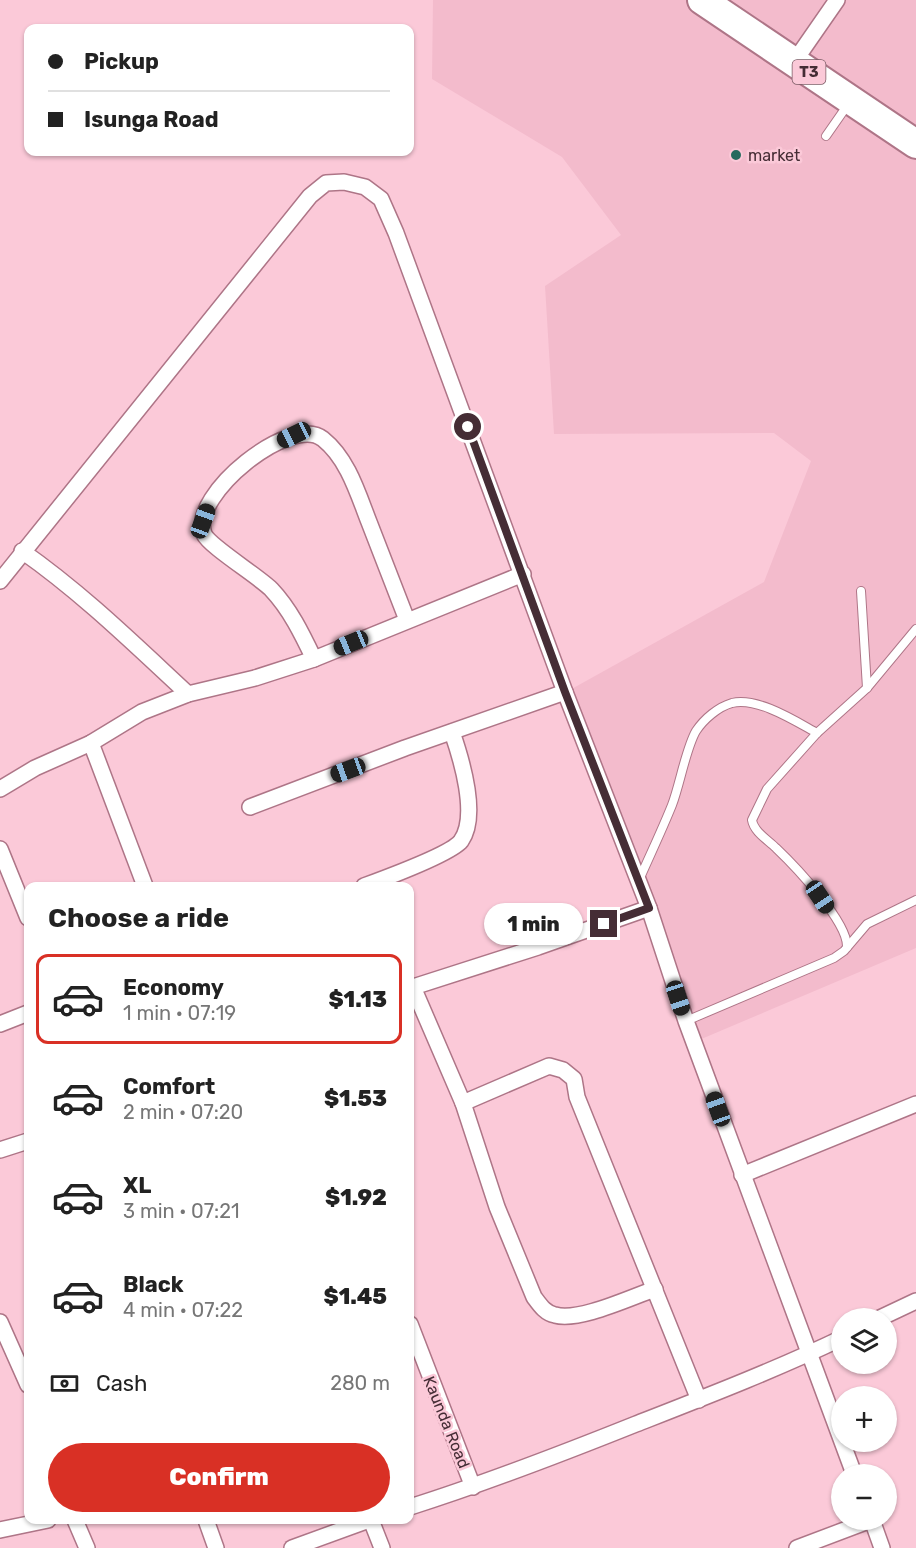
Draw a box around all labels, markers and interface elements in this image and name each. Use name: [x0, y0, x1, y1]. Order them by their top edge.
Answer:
text: Pickup: [84, 48, 159, 75]
road number: T3: [792, 60, 826, 84]
text: Isunga Road: [84, 106, 219, 133]
place label: market: [748, 146, 800, 165]
marker: market: [729, 148, 743, 162]
route start: [454, 413, 481, 440]
car: [274, 419, 314, 451]
car: [188, 501, 218, 541]
car: [331, 628, 371, 658]
car: [328, 755, 368, 785]
car: [802, 877, 838, 917]
text: Choose a ride: [48, 902, 229, 934]
callout: 1 min: [484, 903, 583, 945]
route end: [590, 910, 617, 937]
text: 1 min: [507, 912, 560, 936]
icon: car: [51, 972, 105, 1026]
text: Economy: [123, 974, 224, 1001]
car: [664, 978, 692, 1018]
text: $1.13: [328, 986, 387, 1013]
text: 1 min · 07:19: [123, 1001, 236, 1025]
icon: car: [51, 1071, 105, 1125]
text: Comfort: [123, 1073, 215, 1100]
text: $1.53: [324, 1085, 387, 1112]
car: [703, 1089, 733, 1129]
text: 2 min · 07:20: [123, 1100, 243, 1124]
icon: car: [51, 1170, 105, 1224]
text: XL: [123, 1172, 151, 1199]
text: $1.92: [325, 1184, 387, 1211]
text: 3 min · 07:21: [123, 1199, 239, 1223]
icon: car: [51, 1269, 105, 1323]
text: Black: [123, 1271, 184, 1298]
text: $1.45: [323, 1283, 387, 1310]
text: 4 min · 07:22: [123, 1298, 243, 1322]
map controls: [831, 1308, 897, 1530]
button: layers: [831, 1308, 897, 1374]
icon: cash: [48, 1367, 81, 1400]
text: Cash: [96, 1370, 147, 1397]
text: 280 m: [330, 1371, 390, 1395]
street label: Kaunda Road: [419, 1373, 474, 1471]
button: +: [831, 1386, 897, 1452]
button: Confirm: [48, 1443, 390, 1512]
button: −: [831, 1464, 897, 1530]

